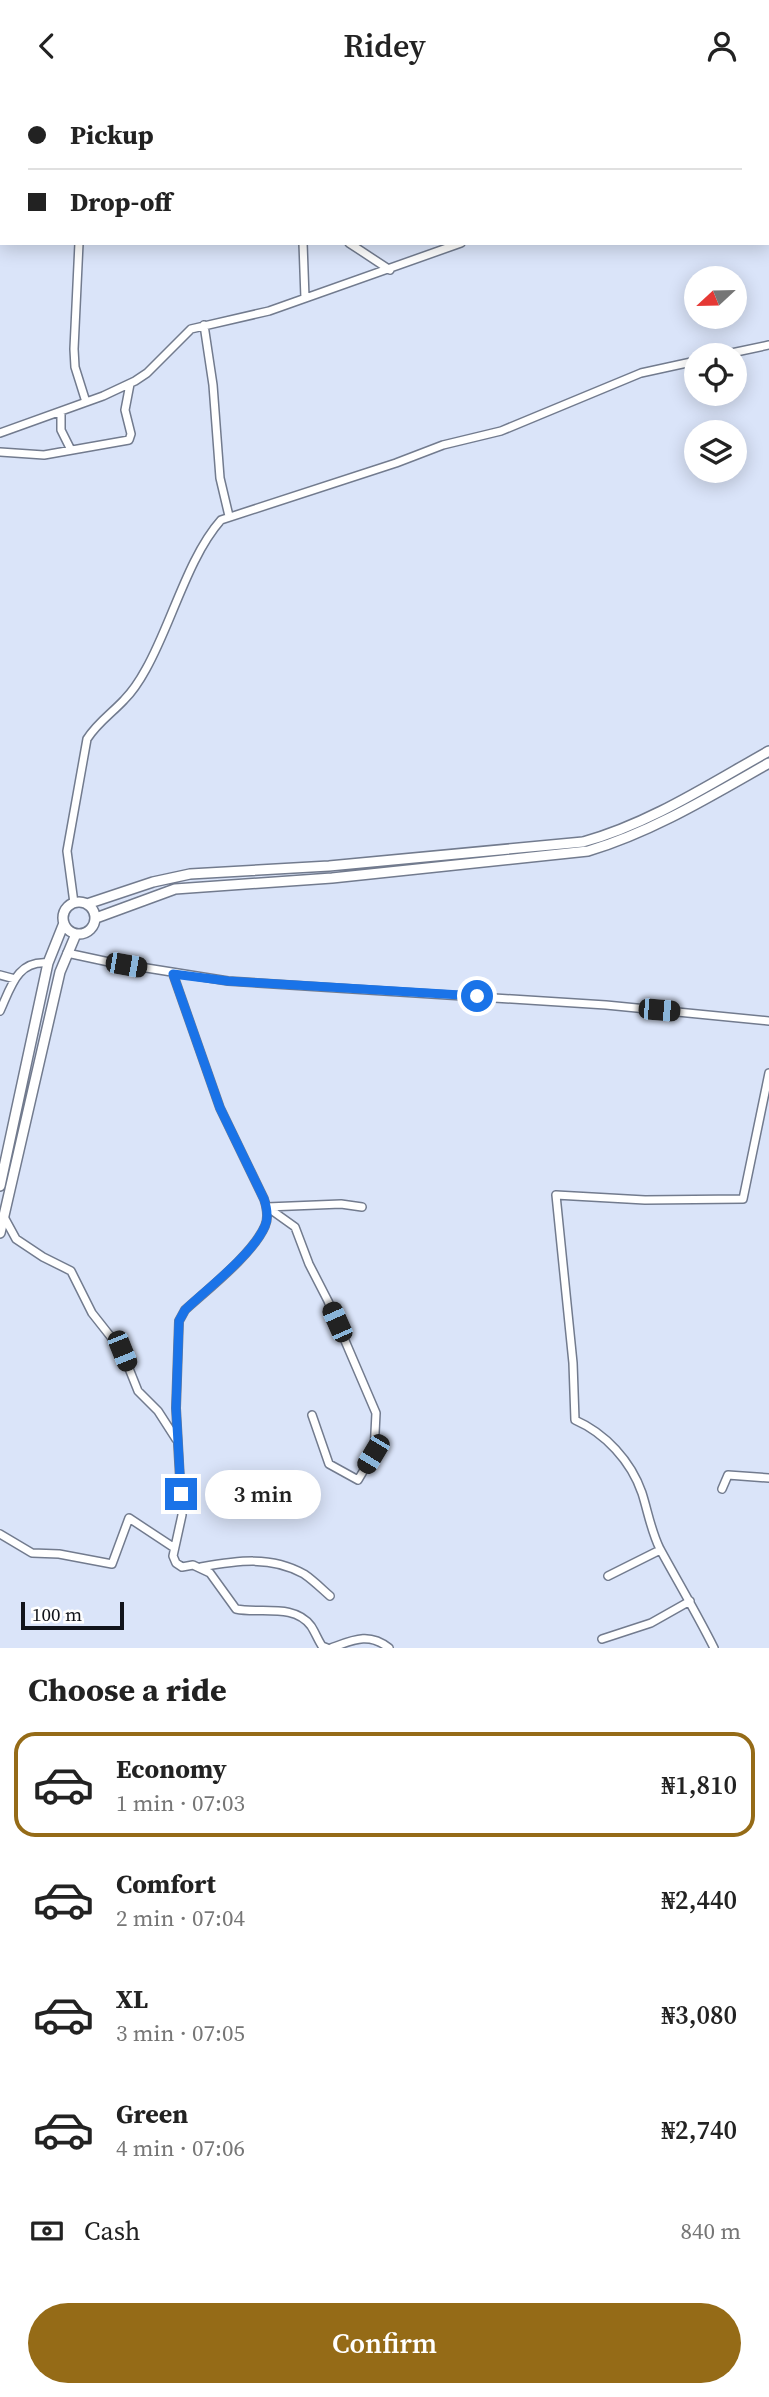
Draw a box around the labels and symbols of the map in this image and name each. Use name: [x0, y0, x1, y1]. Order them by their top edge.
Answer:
north arrow: [684, 266, 747, 329]
car: [104, 951, 149, 979]
route start: [461, 980, 493, 1012]
car: [638, 998, 681, 1022]
car: [319, 1299, 356, 1345]
car: [105, 1328, 140, 1374]
car: [354, 1431, 393, 1477]
callout: 3 min: [206, 1469, 321, 1519]
route end: [165, 1478, 197, 1510]
scale bar: [21, 1599, 124, 1631]

